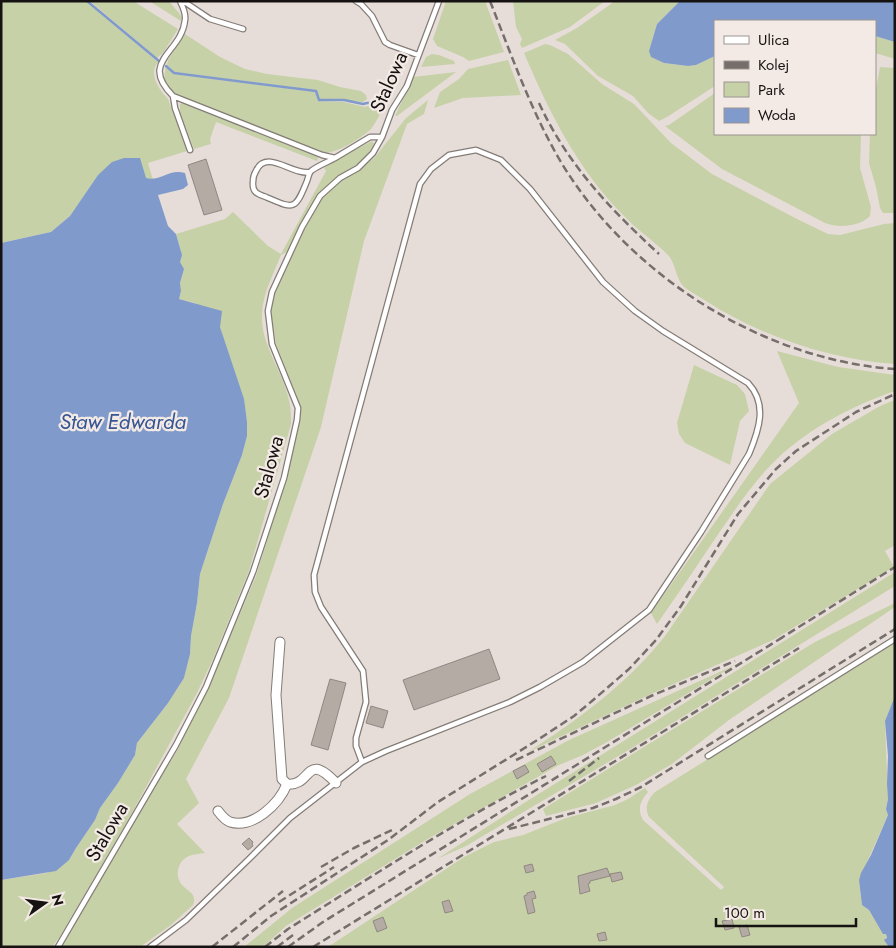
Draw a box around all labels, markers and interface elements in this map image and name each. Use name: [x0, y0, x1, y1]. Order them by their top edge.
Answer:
legend: [714, 20, 876, 135]
text: Ulica: [758, 29, 789, 51]
street label: Stalowa: [363, 47, 415, 117]
text: Kolej: [758, 54, 789, 76]
text: Park: [758, 79, 785, 101]
text: Woda: [758, 104, 796, 126]
water label: Staw Edwarda: [60, 407, 187, 437]
street label: Stalowa: [247, 432, 291, 502]
street label: Stalowa: [78, 797, 136, 867]
north arrow: [20, 878, 70, 928]
text: N: [47, 892, 69, 908]
scale bar: [716, 896, 856, 928]
text: 100 m: [724, 902, 765, 924]

